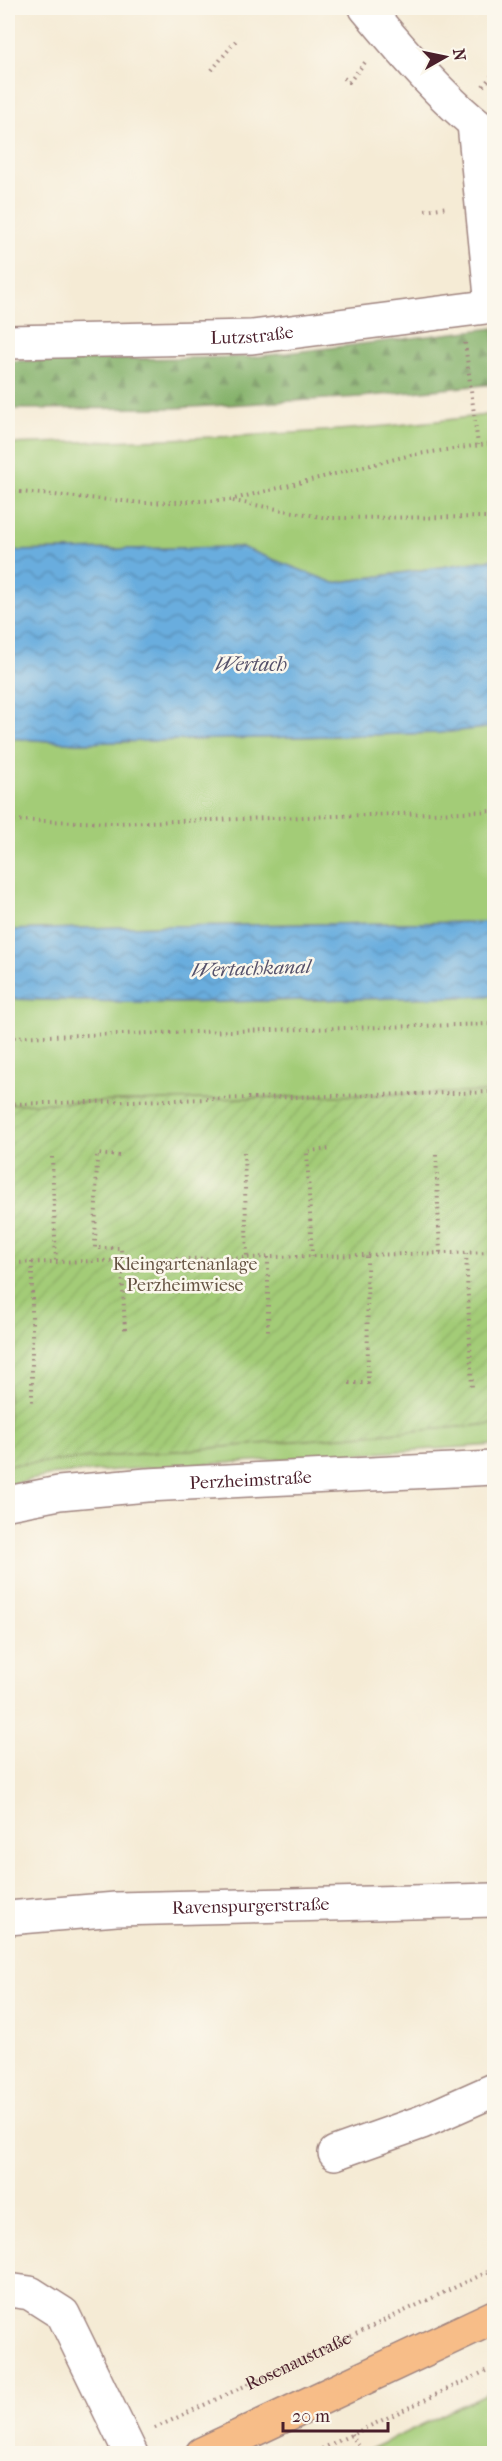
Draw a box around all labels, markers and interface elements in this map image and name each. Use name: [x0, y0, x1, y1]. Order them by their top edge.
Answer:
north arrow: [415, 27, 475, 87]
text: N: [449, 47, 470, 63]
street label: Lutzstraße: [210, 322, 295, 349]
water label: Wertach: [215, 653, 287, 676]
water label: Wertachkanal: [191, 955, 313, 982]
park label: Kleingartenanlage Perzheimwiese: [113, 1254, 257, 1296]
street label: Perzheimstraße: [189, 1467, 312, 1494]
street label: Ravenspurgerstraße: [172, 1894, 330, 1919]
street label: Rosenaustraße: [242, 2328, 355, 2395]
scale bar: [283, 2395, 388, 2433]
text: 20 m: [292, 2406, 330, 2427]

